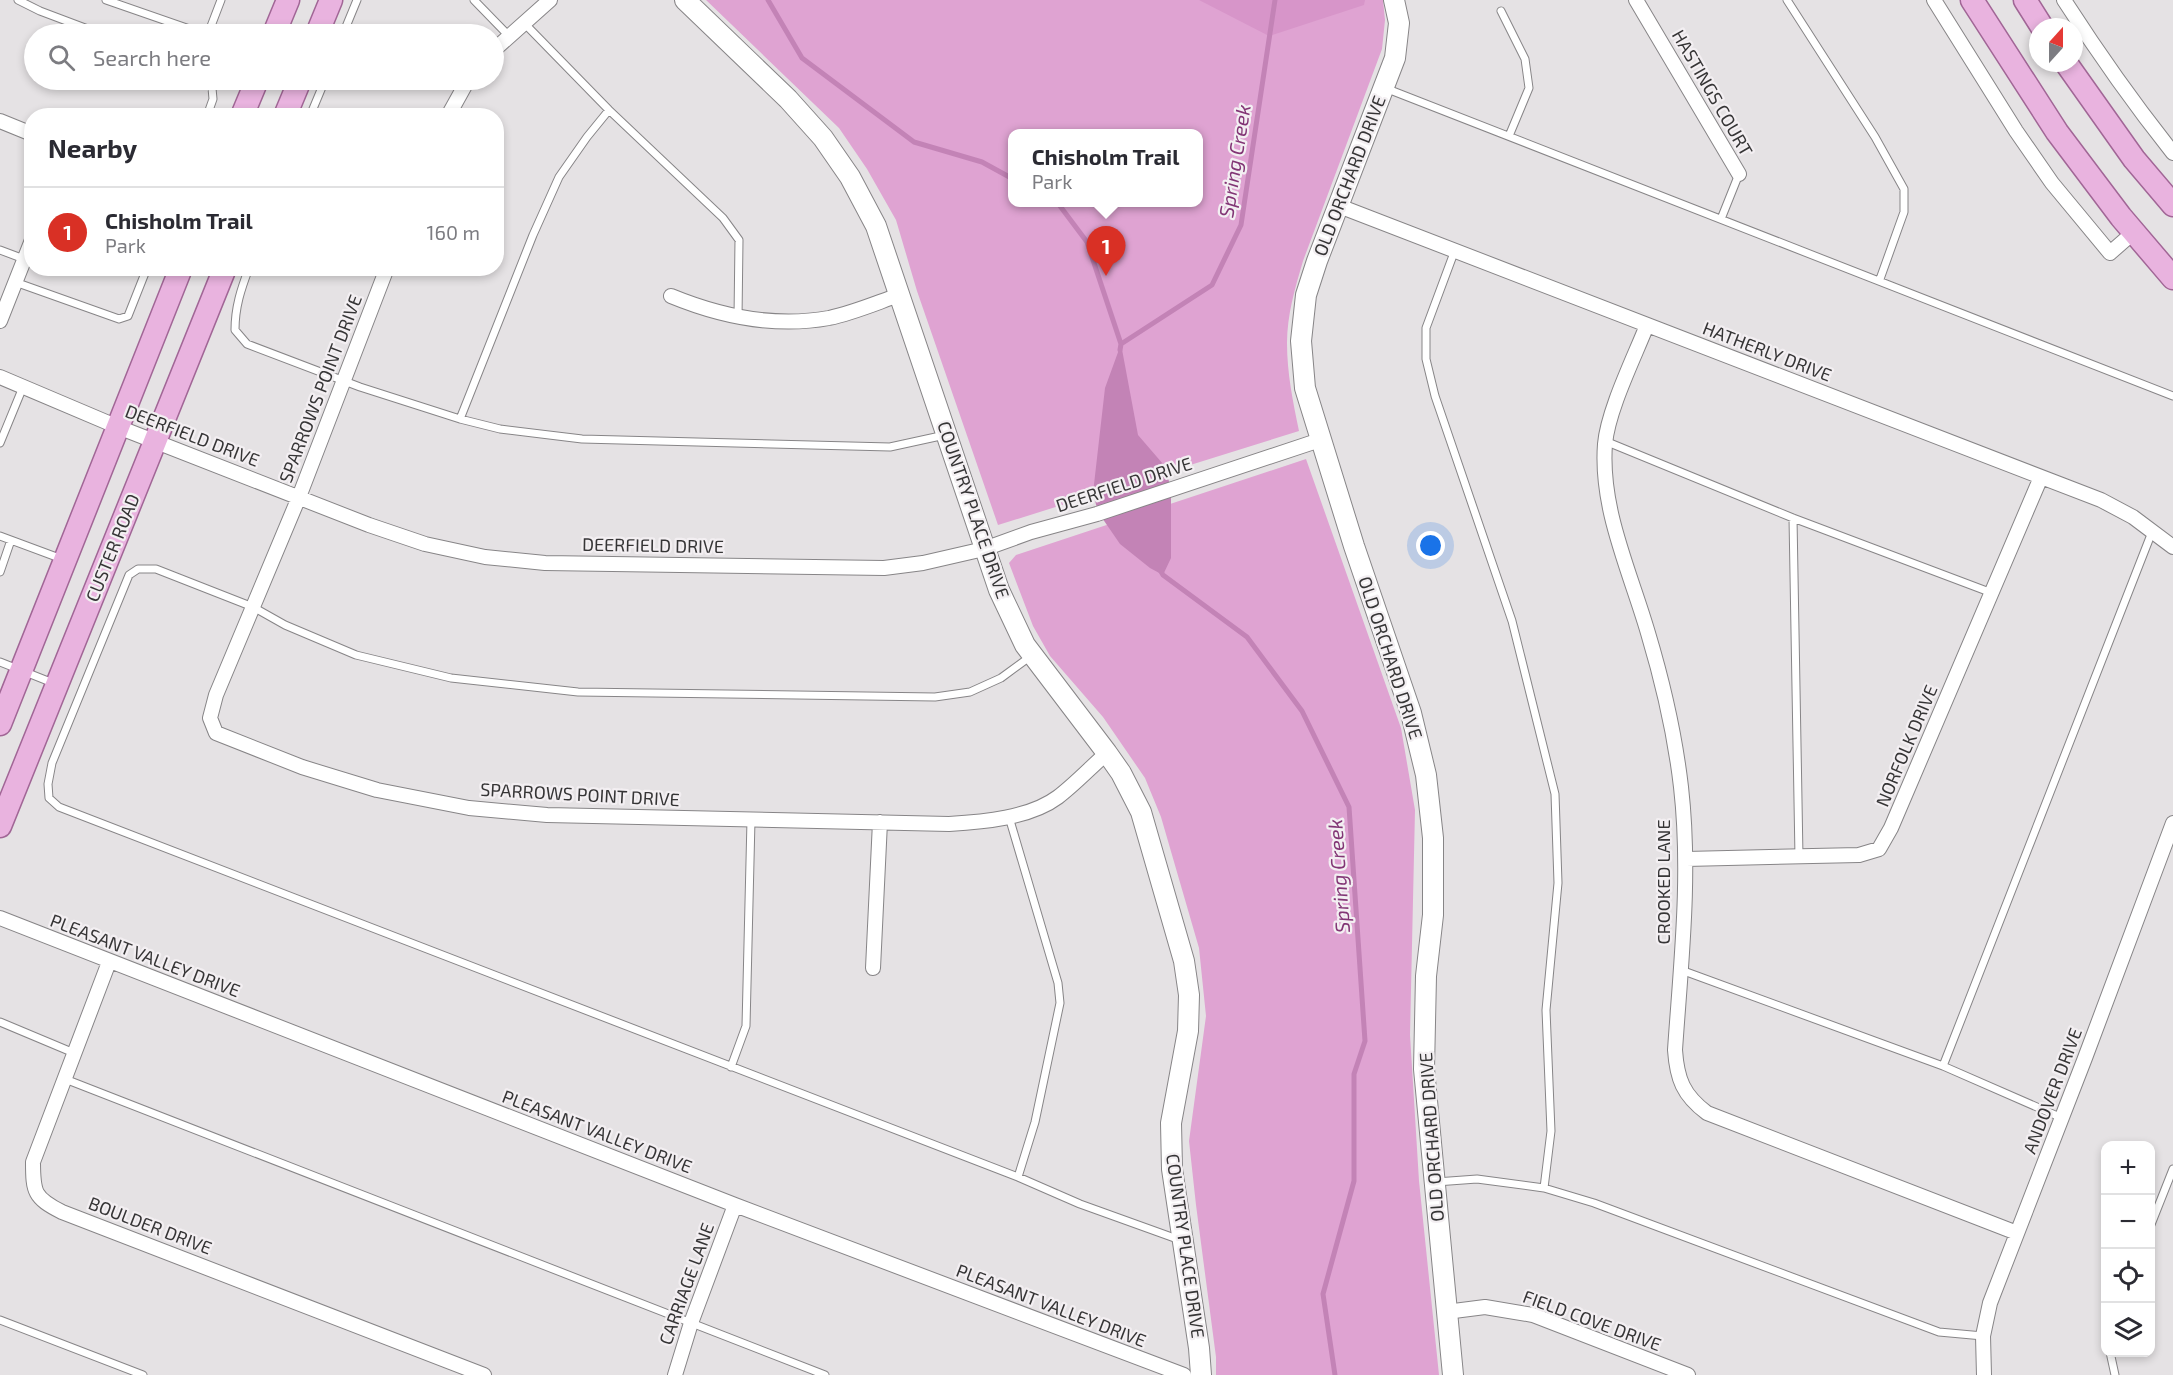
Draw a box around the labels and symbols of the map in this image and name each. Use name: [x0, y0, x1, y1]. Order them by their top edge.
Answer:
north arrow: [2029, 18, 2083, 72]
street label: HASTINGS COURT: [1668, 25, 1758, 160]
street label: OLD ORCHARD DRIVE: [1308, 92, 1390, 259]
water label: Spring Creek: [1213, 103, 1255, 219]
pin: 1: [1086, 226, 1126, 276]
street label: SPARROWS POINT DRIVE: [274, 291, 366, 486]
street label: HATHERLY DRIVE: [1700, 316, 1835, 386]
street label: DEERFIELD DRIVE: [122, 399, 262, 471]
street label: COUNTRY PLACE DRIVE: [933, 418, 1015, 601]
street label: DEERFIELD DRIVE: [1053, 452, 1195, 516]
street label: CUSTER ROAD: [80, 491, 144, 605]
your location: [1416, 531, 1445, 560]
street label: DEERFIELD DRIVE: [582, 533, 724, 557]
street label: OLD ORCHARD DRIVE: [1354, 574, 1428, 742]
street label: NORFOLK DRIVE: [1871, 681, 1942, 810]
street label: SPARROWS POINT DRIVE: [480, 778, 680, 810]
water label: Spring Creek: [1322, 818, 1354, 934]
street label: CROOKED LANE: [1652, 819, 1674, 945]
street label: PLEASANT VALLEY DRIVE: [47, 909, 243, 1001]
street label: ANDOVER DRIVE: [2018, 1025, 2086, 1157]
street label: OLD ORCHARD DRIVE: [1414, 1052, 1448, 1223]
street label: PLEASANT VALLEY DRIVE: [499, 1085, 695, 1177]
street label: COUNTRY PLACE DRIVE: [1162, 1152, 1210, 1340]
street label: BOULDER DRIVE: [86, 1191, 215, 1259]
street label: CARRIAGE LANE: [654, 1220, 718, 1348]
street label: PLEASANT VALLEY DRIVE: [953, 1259, 1149, 1351]
street label: FIELD COVE DRIVE: [1520, 1285, 1665, 1355]

